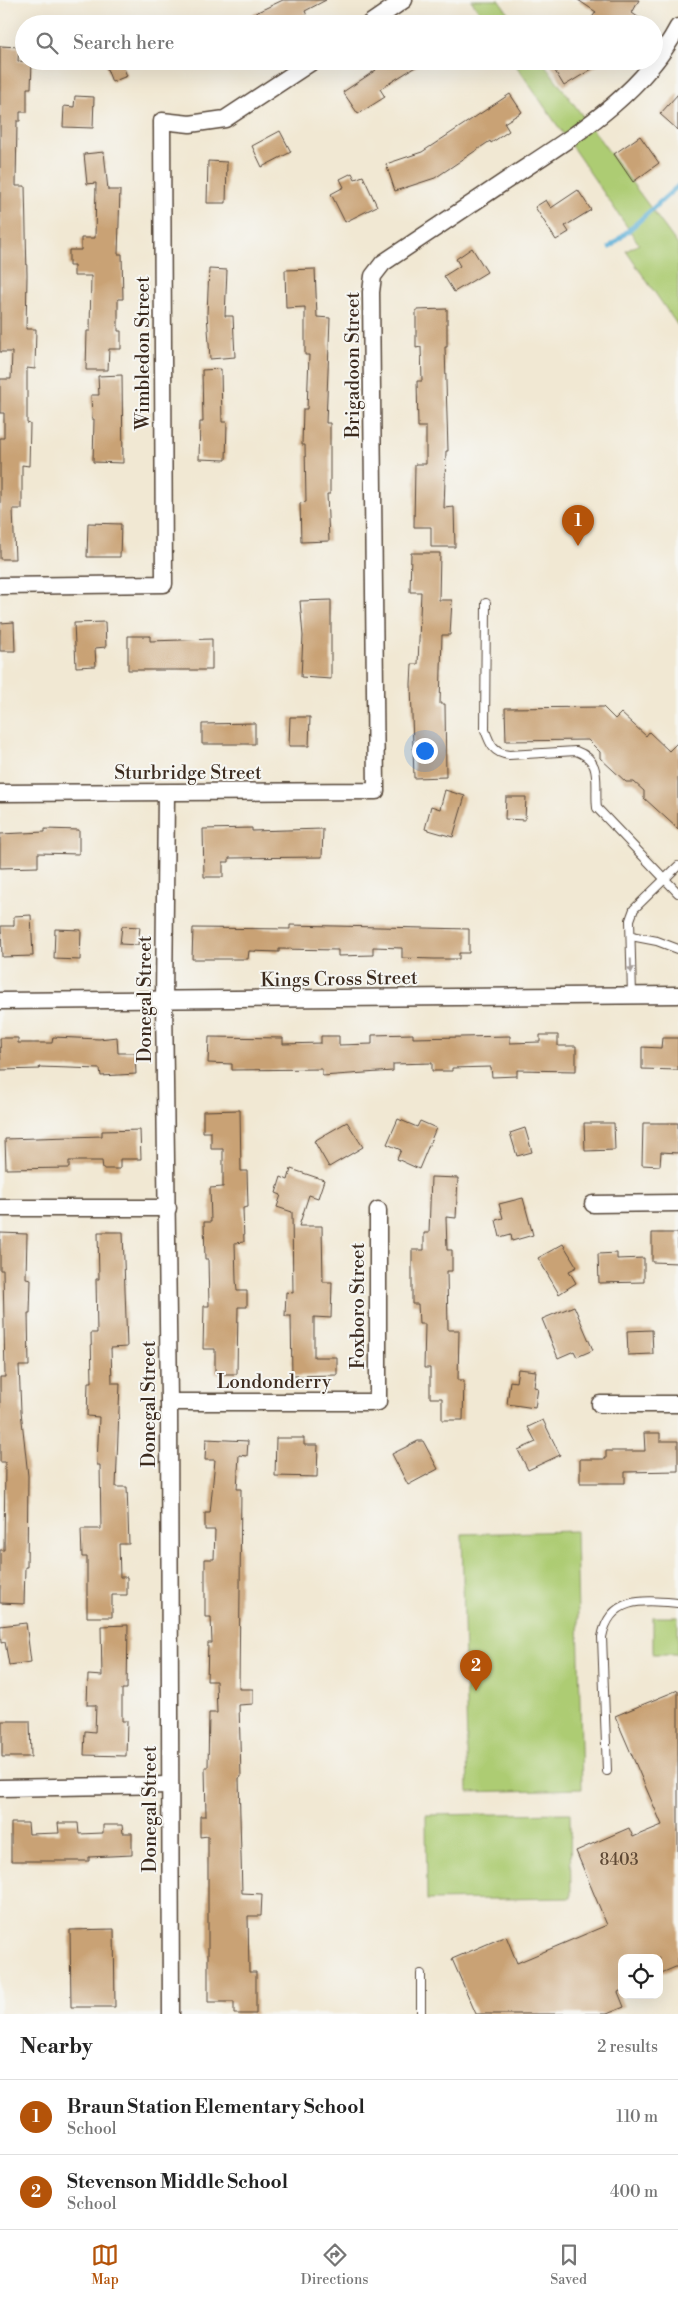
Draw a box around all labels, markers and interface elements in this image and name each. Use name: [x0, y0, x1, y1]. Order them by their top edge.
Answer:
search box: [15, 15, 663, 70]
icon: search: [33, 29, 61, 57]
text: Search here: [73, 31, 174, 55]
street label: Wimbledon Street: [131, 276, 155, 431]
street label: Brigadoon Street: [341, 291, 365, 439]
pin: 1: [562, 505, 594, 546]
your location: [412, 738, 438, 764]
street label: Sturbridge Street: [114, 761, 262, 785]
street label: Donegal Street: [133, 935, 157, 1062]
one-way arrow: [628, 958, 636, 974]
street label: Kings Cross Street: [260, 966, 418, 992]
street label: Foxboro Street: [346, 1242, 370, 1369]
street label: Donegal Street: [137, 1340, 161, 1467]
street label: Londonderry: [217, 1370, 332, 1394]
pin: 2: [460, 1650, 492, 1691]
street label: Donegal Street: [138, 1745, 162, 1872]
house number: 8403: [599, 1850, 639, 1870]
map controls: [618, 1954, 663, 1999]
button: locate: [618, 1954, 663, 1999]
text: Nearby: [20, 2034, 93, 2060]
text: 2 results: [597, 2037, 658, 2057]
text: Braun Station Elementary School: [67, 2095, 365, 2119]
text: 1: [32, 2107, 40, 2127]
text: 110 m: [616, 2107, 658, 2127]
text: School: [67, 2119, 116, 2139]
text: Stevenson Middle School: [67, 2170, 288, 2194]
text: 2: [31, 2182, 41, 2202]
text: 400 m: [610, 2182, 658, 2202]
text: School: [67, 2194, 116, 2214]
tab: Map: [91, 2241, 119, 2289]
tab: Directions: [301, 2241, 368, 2289]
tab: Saved: [550, 2241, 587, 2289]

